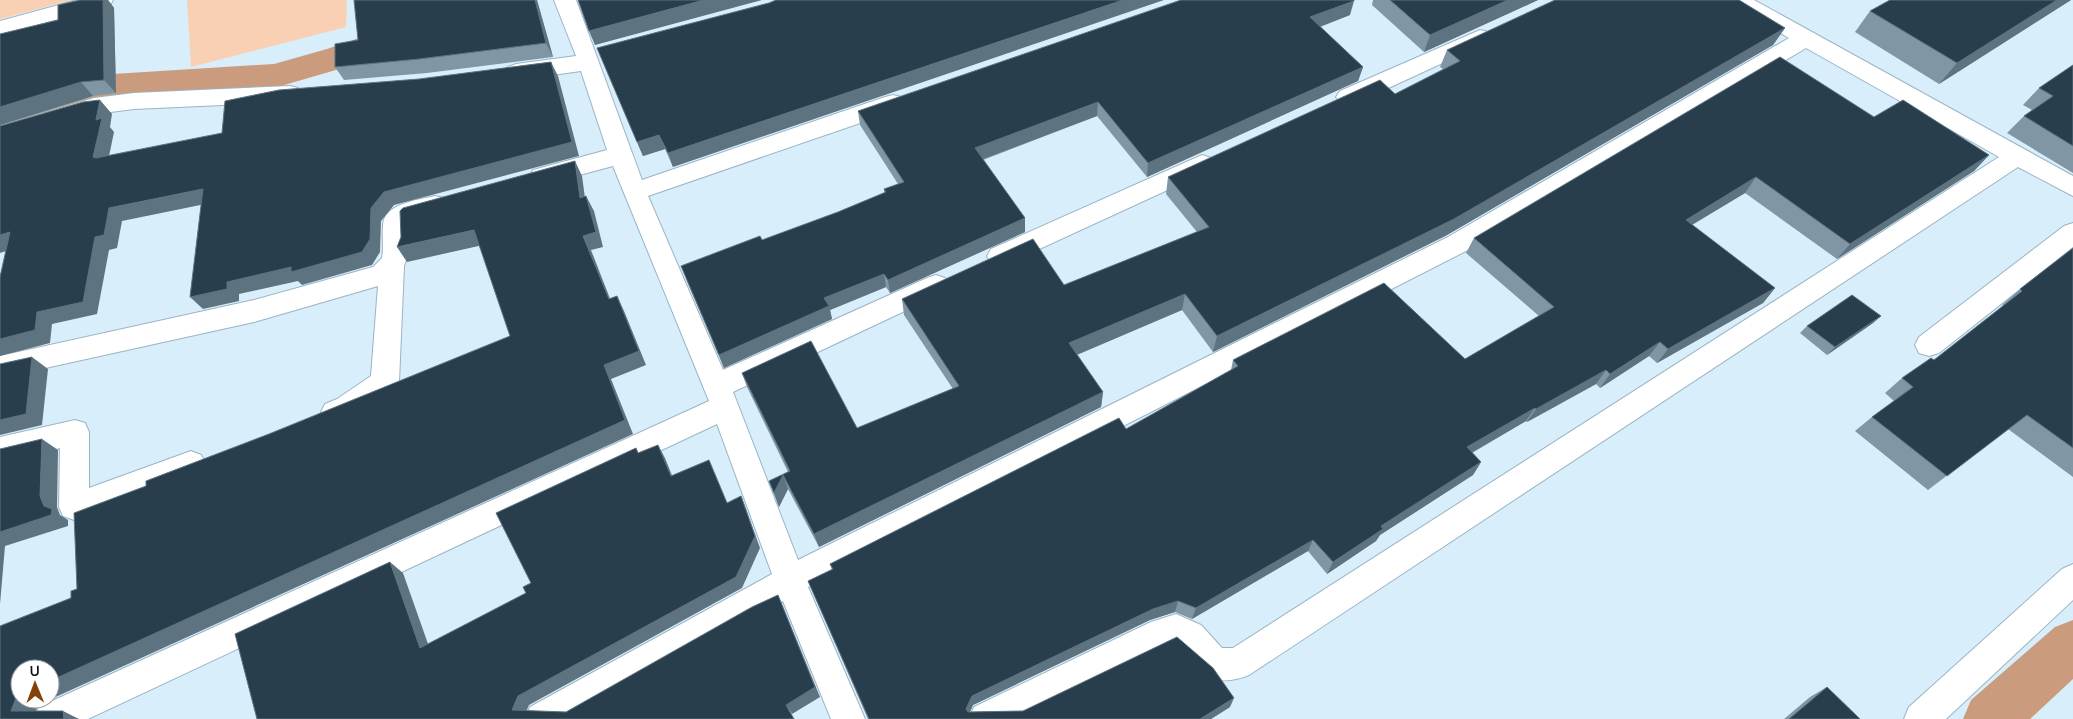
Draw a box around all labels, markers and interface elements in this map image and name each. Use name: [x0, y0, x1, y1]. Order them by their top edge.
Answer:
north arrow: [10, 659, 60, 709]
text: U: [30, 661, 40, 680]

